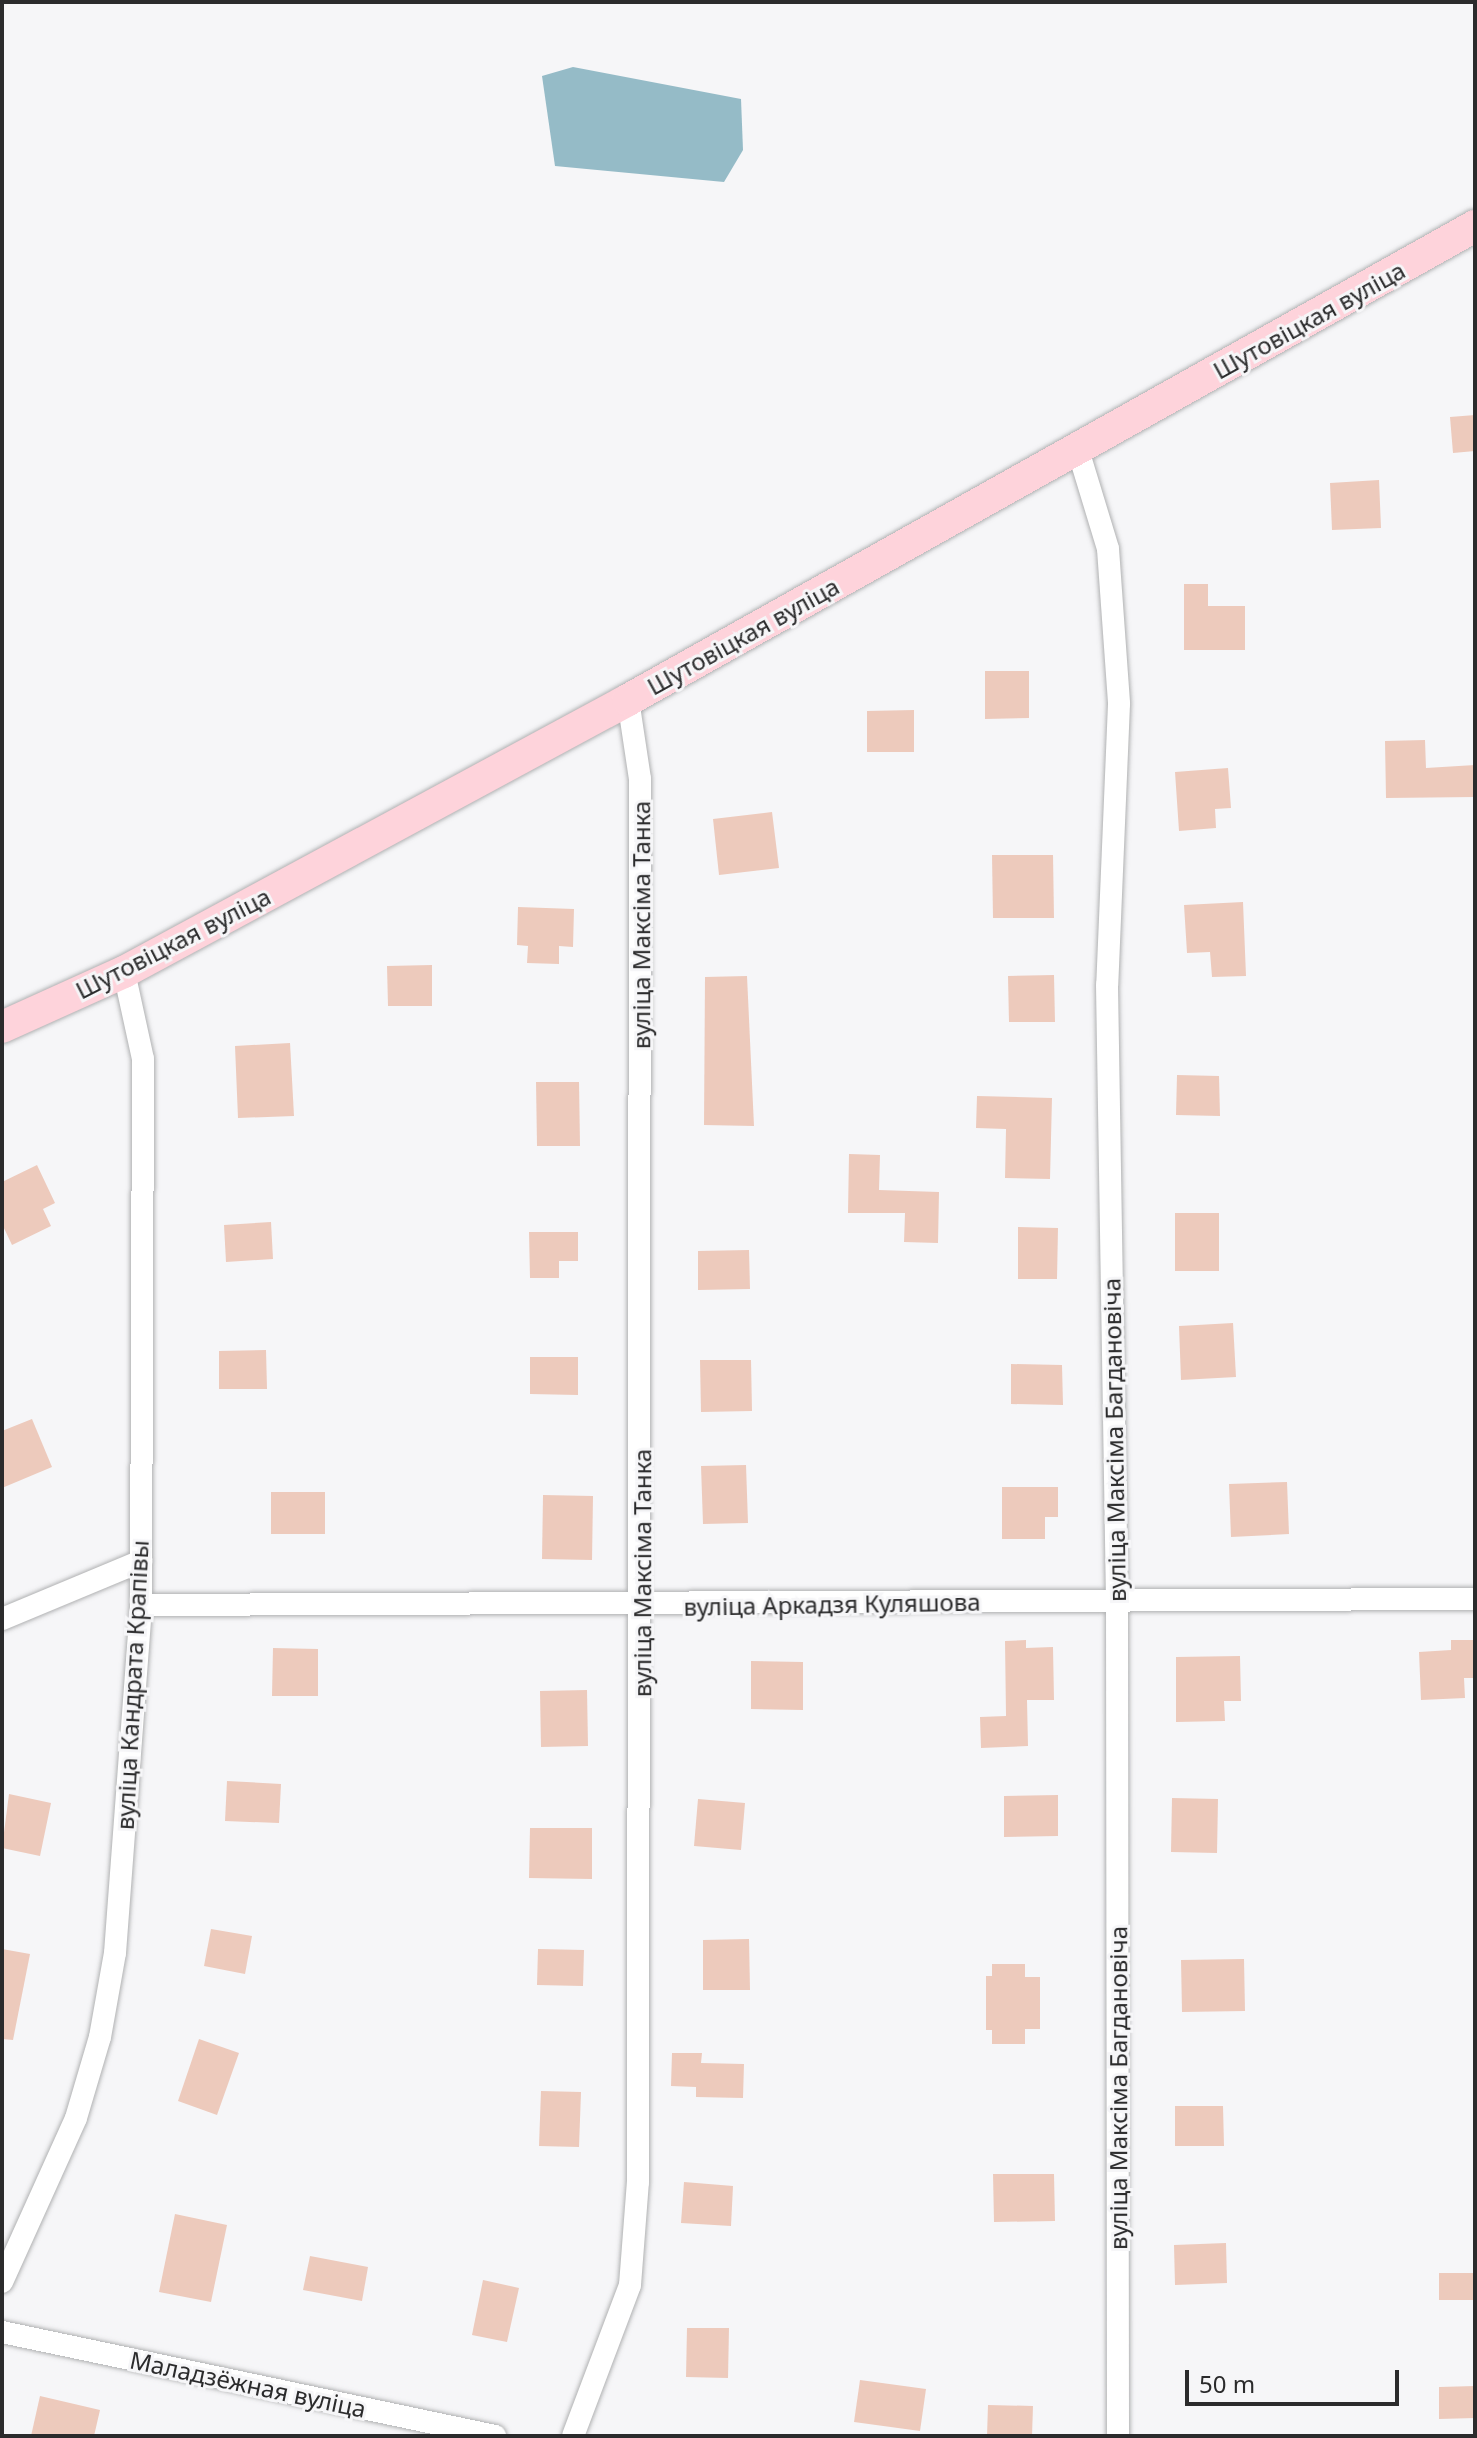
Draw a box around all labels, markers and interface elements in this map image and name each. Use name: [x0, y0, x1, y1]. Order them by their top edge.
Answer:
street label: Шутовіцкая вуліца: [1208, 255, 1410, 385]
street label: Шутовіцкая вуліца: [642, 571, 844, 701]
street label: вуліца Максіма Танка: [627, 801, 655, 1049]
street label: Шутовіцкая вуліца: [71, 881, 275, 1005]
street label: вуліца Максіма Багдановіча: [1097, 1278, 1131, 1602]
street label: вуліца Максіма Танка: [628, 1449, 656, 1697]
street label: вуліца Кандрата Крапівы: [110, 1539, 154, 1831]
street label: вуліца Аркадзя Куляшова: [683, 1587, 981, 1621]
street label: вуліца Максіма Багдановіча: [1104, 1926, 1132, 2250]
street label: Маладзёжная вуліца: [127, 2345, 369, 2423]
scale bar: [1189, 2354, 1403, 2404]
text: 50 m: [1199, 2367, 1255, 2400]

